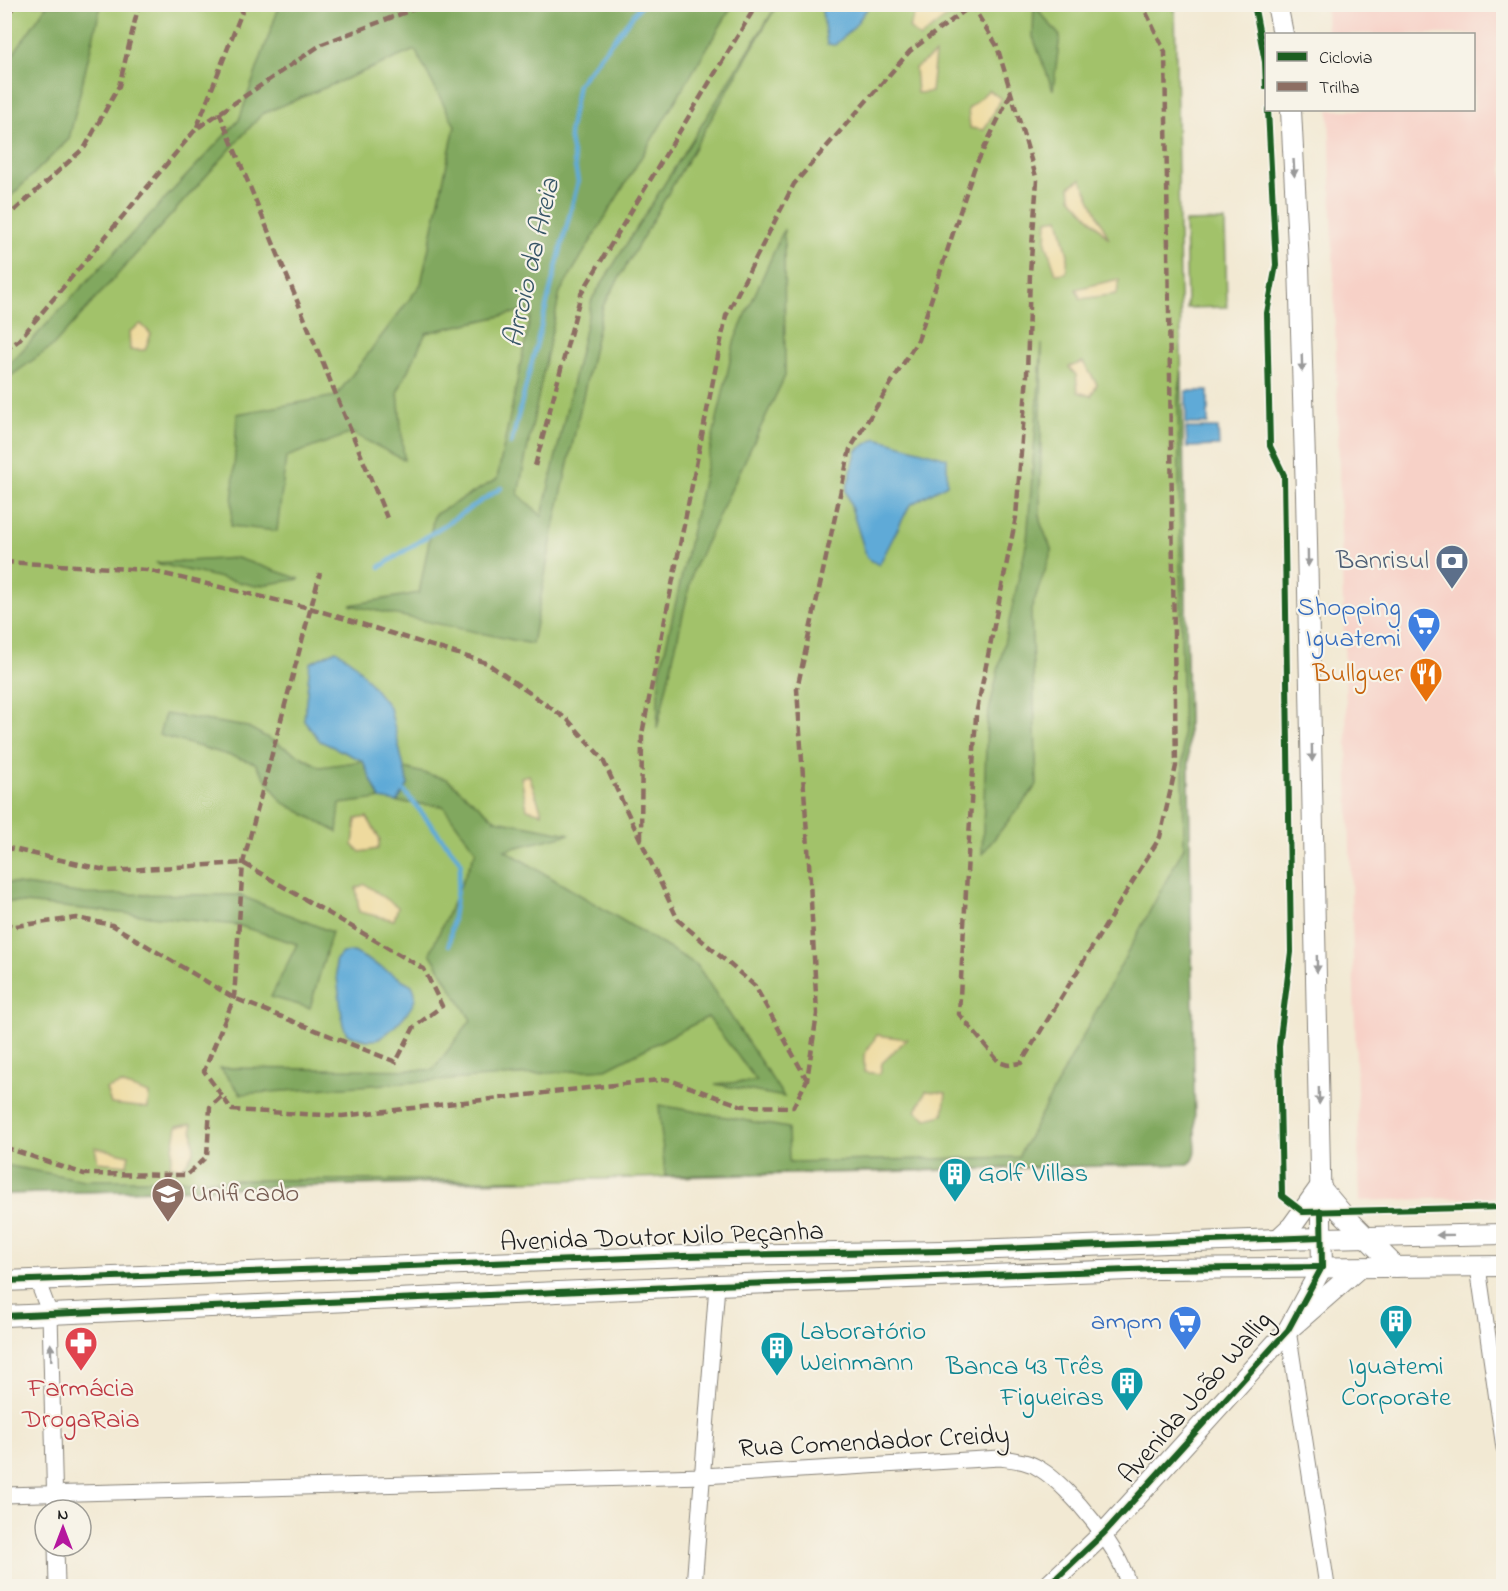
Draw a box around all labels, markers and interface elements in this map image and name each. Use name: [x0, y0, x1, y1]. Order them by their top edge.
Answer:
legend: [1265, 33, 1475, 111]
text: Ciclovia: [1319, 46, 1372, 72]
text: Trilha: [1319, 76, 1359, 102]
one-way arrow: [1290, 158, 1299, 177]
water label: Arroio da Areia: [494, 174, 573, 352]
one-way arrow: [1298, 353, 1307, 372]
place label: Banrisul: [1335, 542, 1429, 581]
bank icon: Banrisul: [1434, 543, 1470, 590]
one-way arrow: [1303, 548, 1312, 567]
place label: Shopping Iguatemi: [1297, 589, 1401, 659]
supermarket icon: Shopping Iguatemi: [1406, 606, 1442, 653]
place label: Bullguer: [1311, 655, 1404, 694]
restaurant icon: Bullguer: [1408, 656, 1444, 703]
one-way arrow: [1307, 743, 1317, 762]
one-way arrow: [1312, 955, 1322, 974]
one-way arrow: [1314, 1086, 1324, 1105]
place label: Golf Villas: [978, 1155, 1088, 1194]
building icon: Golf Villas: [937, 1156, 973, 1203]
place label: Unificado: [191, 1175, 299, 1214]
school or university icon: Unificado: [150, 1176, 186, 1223]
street label: Avenida Doutor Nilo Peçanha: [499, 1213, 825, 1263]
one-way arrow: [1436, 1230, 1455, 1239]
place label: ampm: [1091, 1303, 1162, 1342]
street label: Avenida João Wallig: [1110, 1303, 1282, 1493]
building icon: Iguatemi Corporate: [1378, 1303, 1414, 1350]
supermarket icon: ampm: [1167, 1304, 1203, 1351]
place label: Laboratório Weinmann: [800, 1313, 926, 1383]
pharmacy icon: Farmácia DrogaRaia: [63, 1325, 99, 1372]
building icon: Laboratório Weinmann: [759, 1330, 795, 1377]
one-way arrow: [47, 1343, 56, 1362]
place label: Banca 43 Três Figueiras: [945, 1348, 1104, 1418]
place label: Iguatemi Corporate: [1341, 1348, 1452, 1418]
building icon: Banca 43 Três Figueiras: [1109, 1365, 1145, 1412]
place label: Farmácia DrogaRaia: [21, 1370, 140, 1440]
street label: Rua Comendador Creidy: [738, 1416, 1010, 1470]
north arrow: [33, 1498, 93, 1558]
text: N: [58, 1503, 69, 1527]

